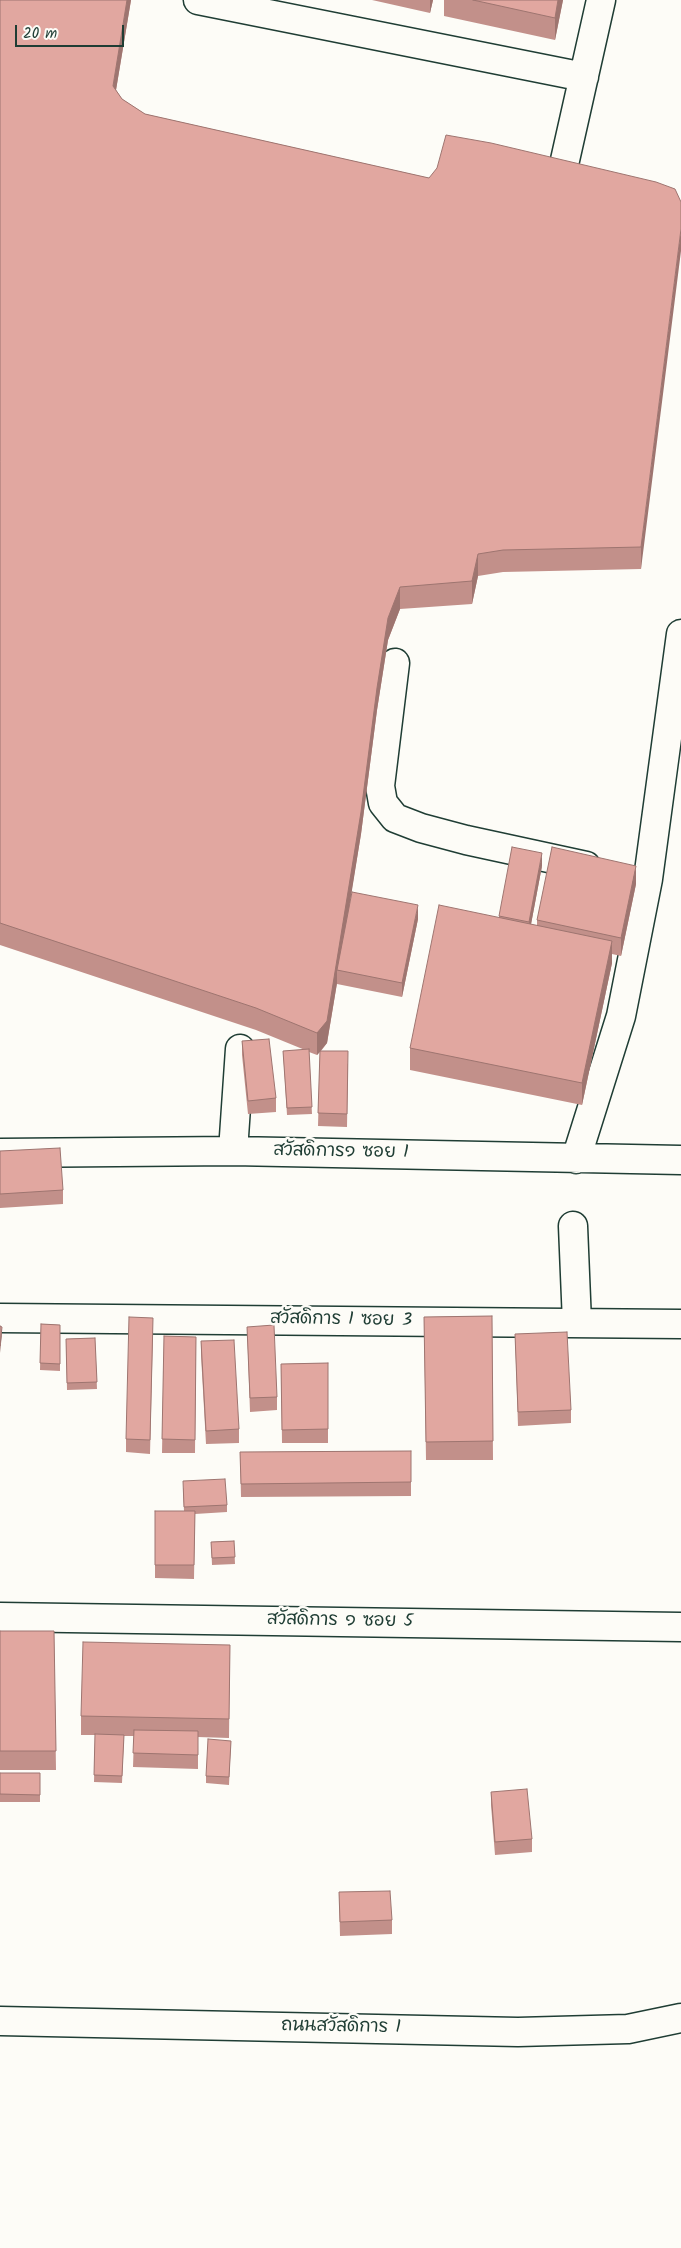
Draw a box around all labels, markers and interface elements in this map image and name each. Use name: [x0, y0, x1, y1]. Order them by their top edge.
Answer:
scale bar: [18, 15, 126, 47]
text: 20 m: [23, 22, 57, 46]
street label: สวัสดิการ๑ ซอย 1: [273, 1141, 409, 1165]
street label: สวัสดิการ 1 ซอย 3: [270, 1309, 412, 1333]
street label: สวัสดิการ ๑ ซอย 5: [267, 1610, 413, 1634]
street label: ถนนสวัสดิการ 1: [281, 2016, 401, 2040]

